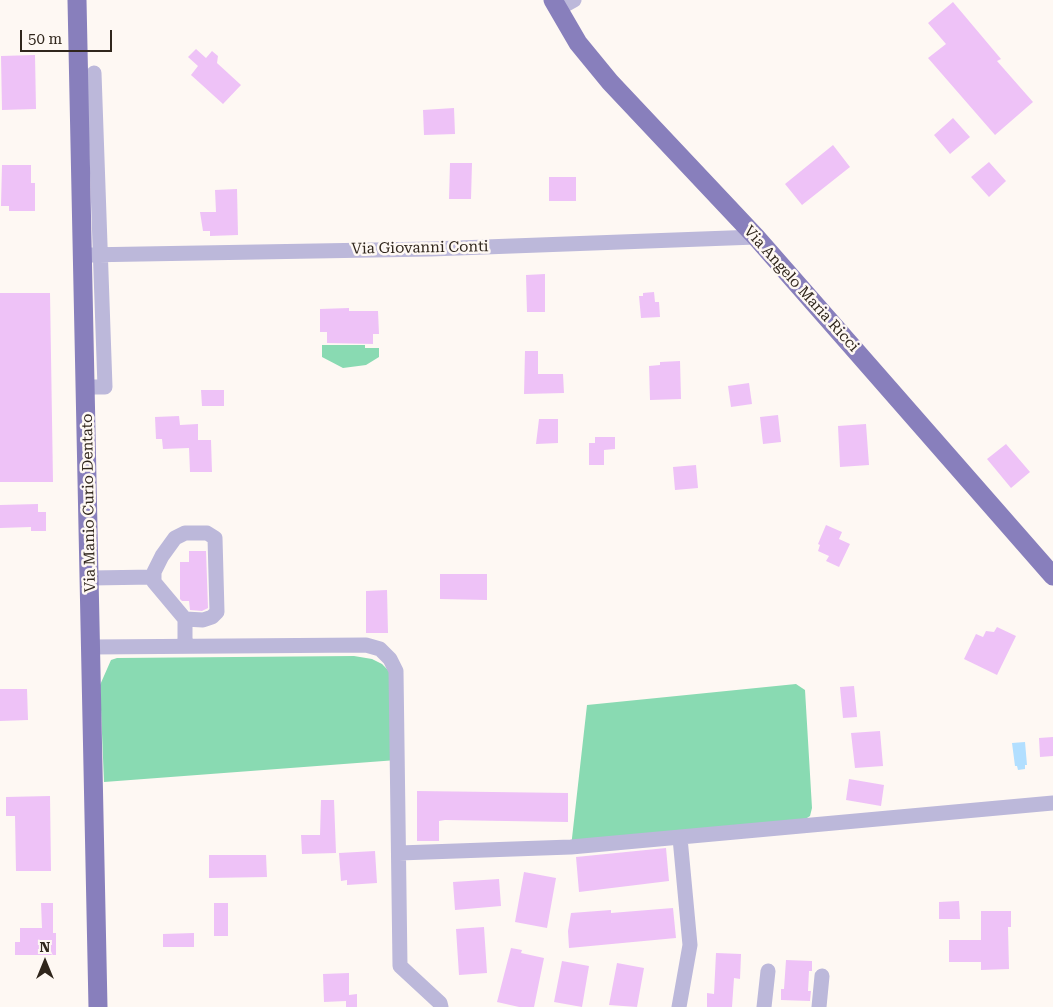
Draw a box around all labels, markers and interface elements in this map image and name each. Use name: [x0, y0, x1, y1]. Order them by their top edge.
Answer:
scale bar: [22, 20, 115, 52]
text: 50 m: [28, 30, 62, 48]
street label: Via Angelo Maria Ricci: [740, 222, 862, 356]
street label: Via Giovanni Conti: [351, 238, 489, 258]
street label: Via Manio Curio Dentato: [78, 413, 100, 593]
north arrow: [20, 937, 70, 987]
text: N: [40, 939, 50, 955]

